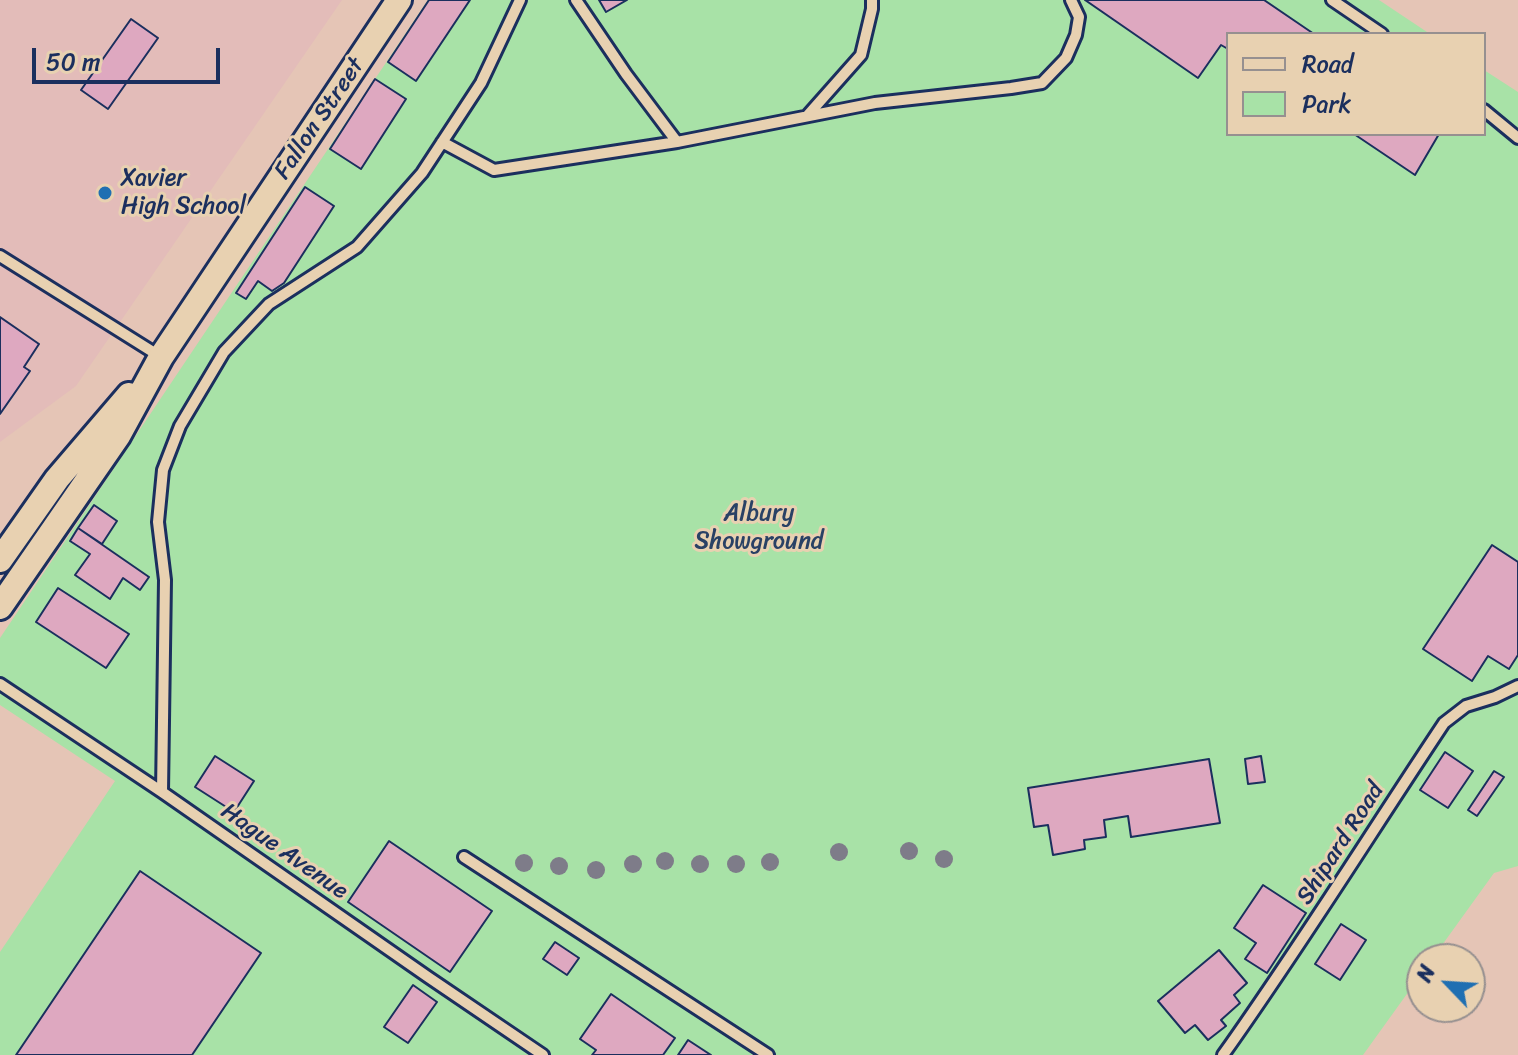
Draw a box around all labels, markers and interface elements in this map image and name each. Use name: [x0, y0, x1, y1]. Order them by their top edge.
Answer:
scale bar: [36, 32, 224, 82]
legend: [1226, 32, 1486, 136]
text: 50 m: [46, 41, 101, 83]
text: Road: [1302, 43, 1353, 85]
street label: Fallon Street: [269, 53, 371, 185]
text: Park: [1302, 83, 1351, 125]
place label: Xavier High School: [121, 165, 246, 221]
marker: Xavier High School: [96, 184, 114, 202]
park label: Albury Showground: [694, 500, 824, 556]
street label: Shipard Road: [1291, 778, 1391, 910]
street label: Hague Avenue: [215, 798, 353, 906]
north arrow: [1406, 943, 1486, 1023]
text: N: [1405, 958, 1447, 989]

